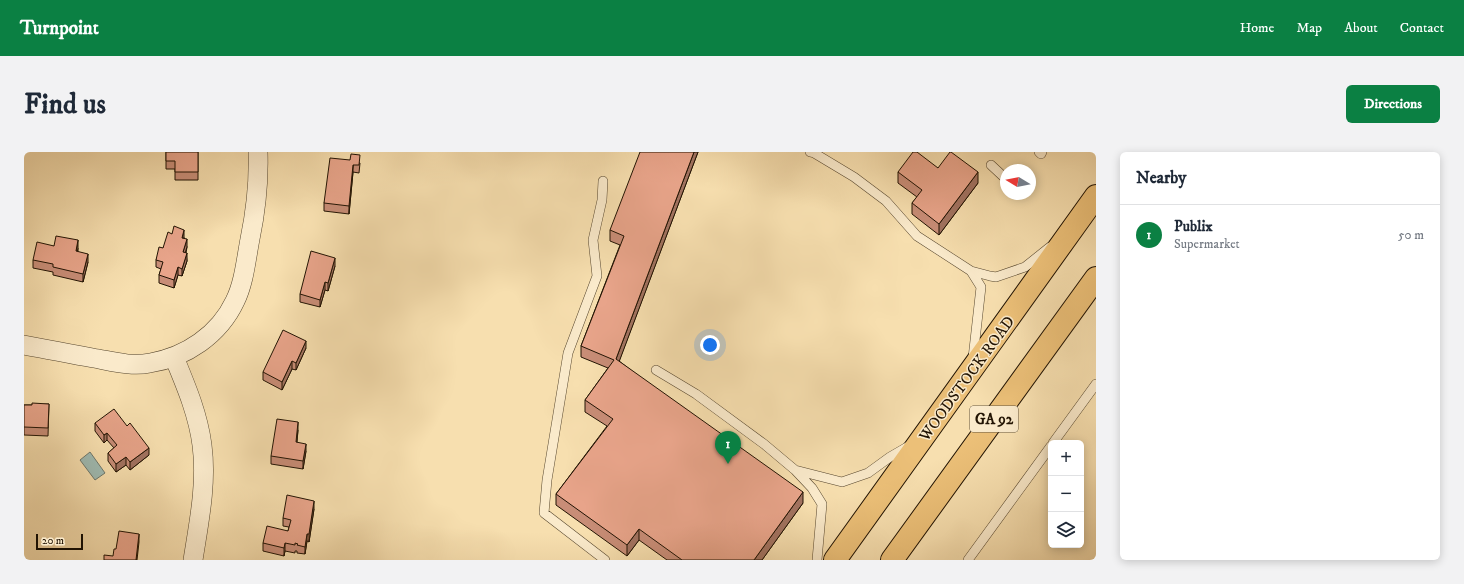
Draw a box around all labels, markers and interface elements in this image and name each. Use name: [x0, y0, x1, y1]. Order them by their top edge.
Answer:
text: Turnpoint: [20, 17, 99, 40]
text: Home: [1240, 19, 1274, 37]
text: Map: [1296, 19, 1322, 37]
text: About: [1344, 19, 1378, 37]
text: Contact: [1400, 19, 1444, 37]
button: Directions: [1346, 85, 1440, 123]
text: Find us: [24, 87, 106, 122]
north arrow: [1000, 164, 1036, 200]
text: Nearby: [1136, 167, 1186, 189]
text: Publix: [1174, 217, 1213, 236]
text: 1: [1147, 227, 1151, 243]
text: 50 m: [1398, 227, 1424, 243]
text: Supermarket: [1174, 236, 1240, 252]
street label: WOODSTOCK ROAD: [914, 312, 1019, 446]
your location: [700, 335, 720, 355]
road number: GA 92: [970, 406, 1018, 432]
pin: 1: [715, 431, 741, 464]
map controls: [1048, 440, 1084, 548]
button: +: [1048, 440, 1084, 476]
button: −: [1048, 476, 1084, 512]
button: layers: [1048, 512, 1084, 548]
scale bar: [36, 532, 83, 551]
text: 20 m: [42, 534, 64, 548]

